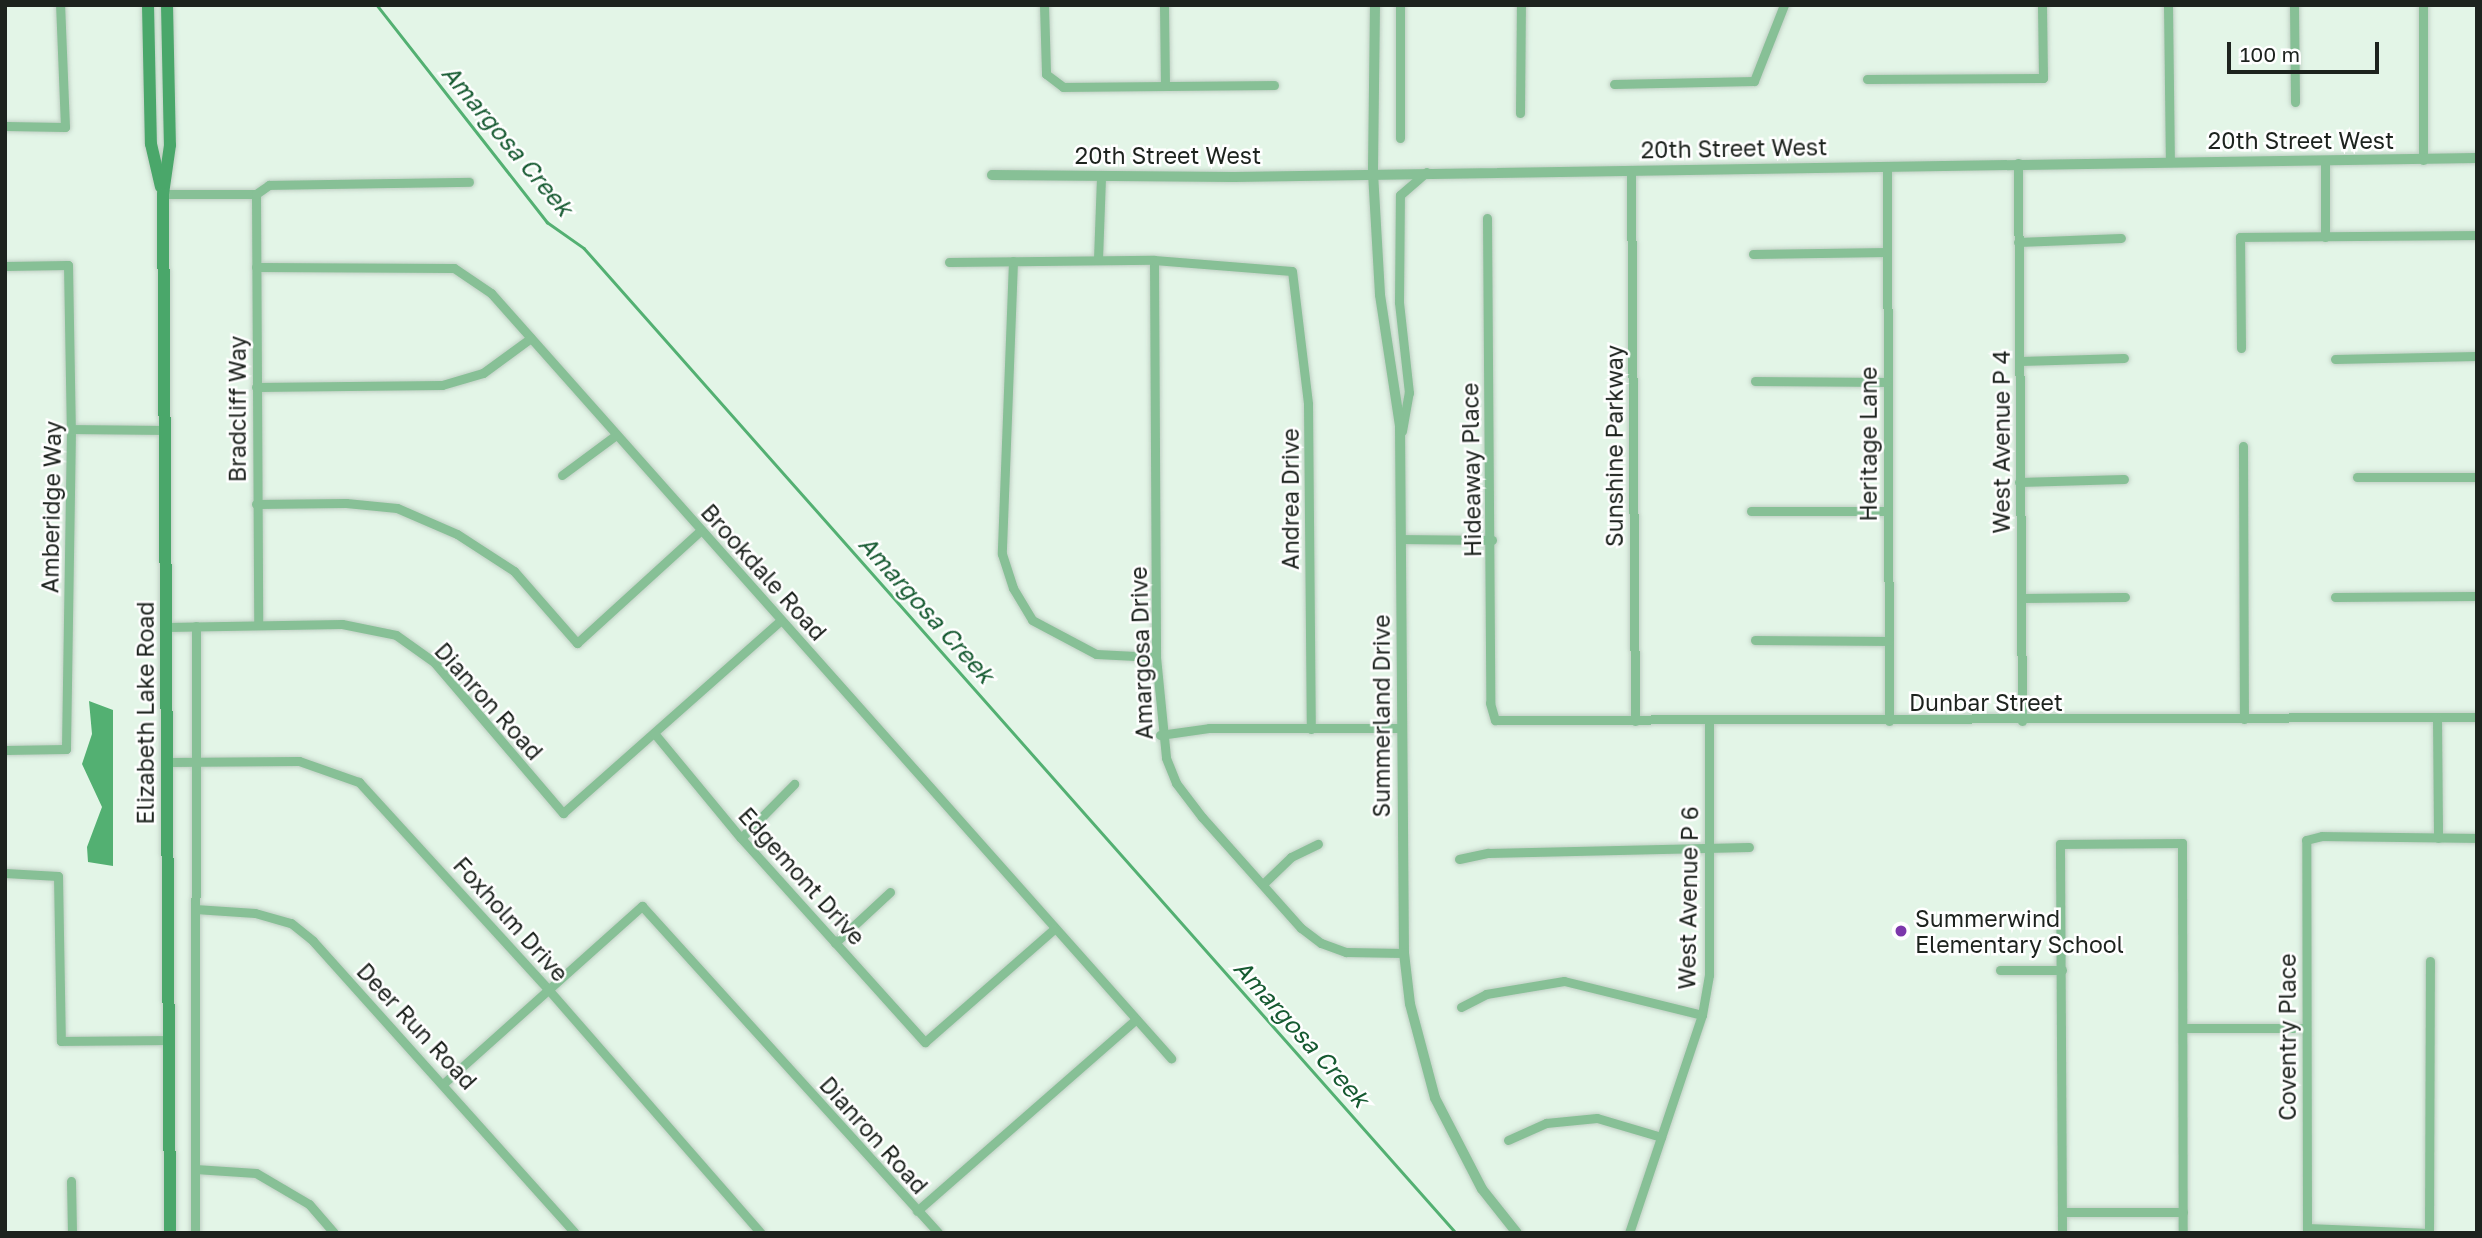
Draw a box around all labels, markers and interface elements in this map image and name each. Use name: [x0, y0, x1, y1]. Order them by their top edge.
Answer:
scale bar: [2230, 28, 2382, 72]
text: 100 m: [2240, 41, 2300, 67]
water label: Amargosa Creek: [436, 59, 580, 221]
street label: 20th Street West: [2208, 126, 2394, 154]
street label: 20th Street West: [1641, 133, 1827, 163]
street label: 20th Street West: [1075, 141, 1261, 169]
street label: Bradcliff Way: [223, 336, 251, 482]
street label: Sunshine Parkway: [1600, 345, 1628, 547]
street label: West Avenue P 4: [1987, 350, 2015, 534]
street label: Heritage Lane: [1854, 366, 1882, 522]
street label: Hideaway Place: [1456, 383, 1486, 557]
street label: Amberidge Way: [36, 421, 66, 593]
street label: Andrea Drive: [1276, 428, 1304, 570]
street label: Brookdale Road: [696, 498, 832, 646]
water label: Amargosa Creek: [853, 529, 1001, 689]
street label: Amargosa Drive: [1124, 566, 1158, 740]
street label: Elizabeth Lake Road: [131, 601, 159, 825]
street label: Summerland Drive: [1367, 614, 1395, 818]
street label: Dianron Road: [429, 637, 549, 765]
street label: Dunbar Street: [1909, 688, 2063, 716]
street label: Edgemont Drive: [733, 802, 871, 950]
street label: West Avenue P 6: [1673, 806, 1703, 990]
street label: Foxholm Drive: [448, 851, 574, 987]
place label: Summerwind Elementary School: [1915, 904, 2124, 958]
marker: Summerwind Elementary School: [1893, 923, 1909, 939]
water label: Amargosa Creek: [1228, 953, 1376, 1113]
street label: Coventry Place: [2273, 953, 2301, 1121]
street label: Deer Run Road: [351, 957, 483, 1095]
street label: Dianron Road: [814, 1071, 934, 1199]

